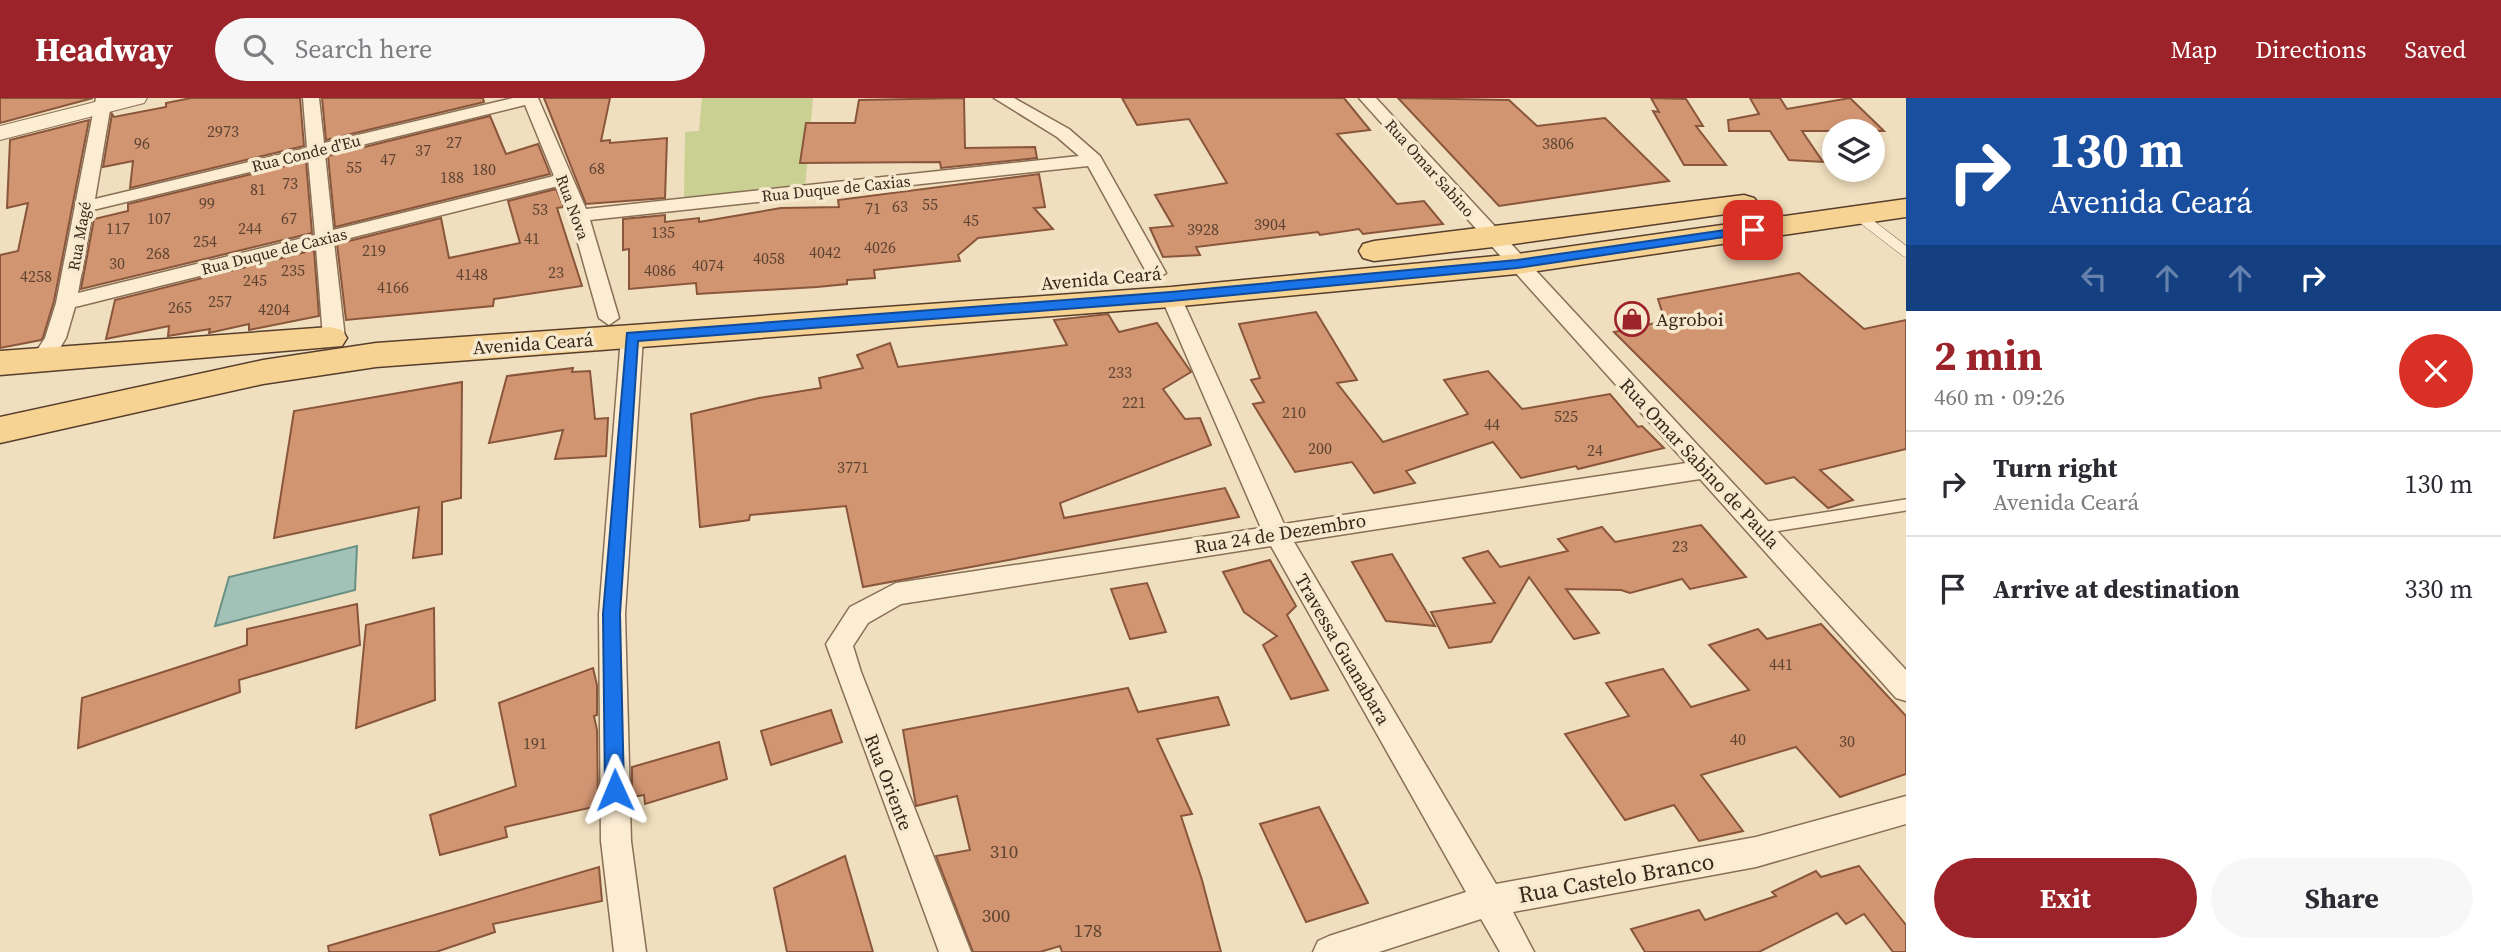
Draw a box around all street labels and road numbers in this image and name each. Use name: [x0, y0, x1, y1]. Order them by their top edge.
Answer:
street label: Rua Omar Sabino: [1380, 114, 1480, 222]
street label: Rua Conde d'Eu: [249, 129, 363, 177]
street label: Rua Duque de Caxias: [761, 169, 911, 207]
street label: Rua Nova: [551, 171, 595, 243]
street label: Rua Magé: [62, 200, 96, 272]
street label: Rua Duque de Caxias: [199, 222, 349, 280]
street label: Avenida Ceará: [1040, 260, 1163, 296]
street label: Avenida Ceará: [472, 326, 594, 360]
street label: Rua Omar Sabino de Paula: [1614, 372, 1786, 554]
street label: Rua 24 de Dezembro: [1192, 507, 1368, 559]
street label: Travessa Guanabara: [1289, 569, 1397, 730]
street label: Rua Oriente: [859, 730, 919, 834]
street label: Rua Castelo Branco: [1515, 845, 1717, 911]

